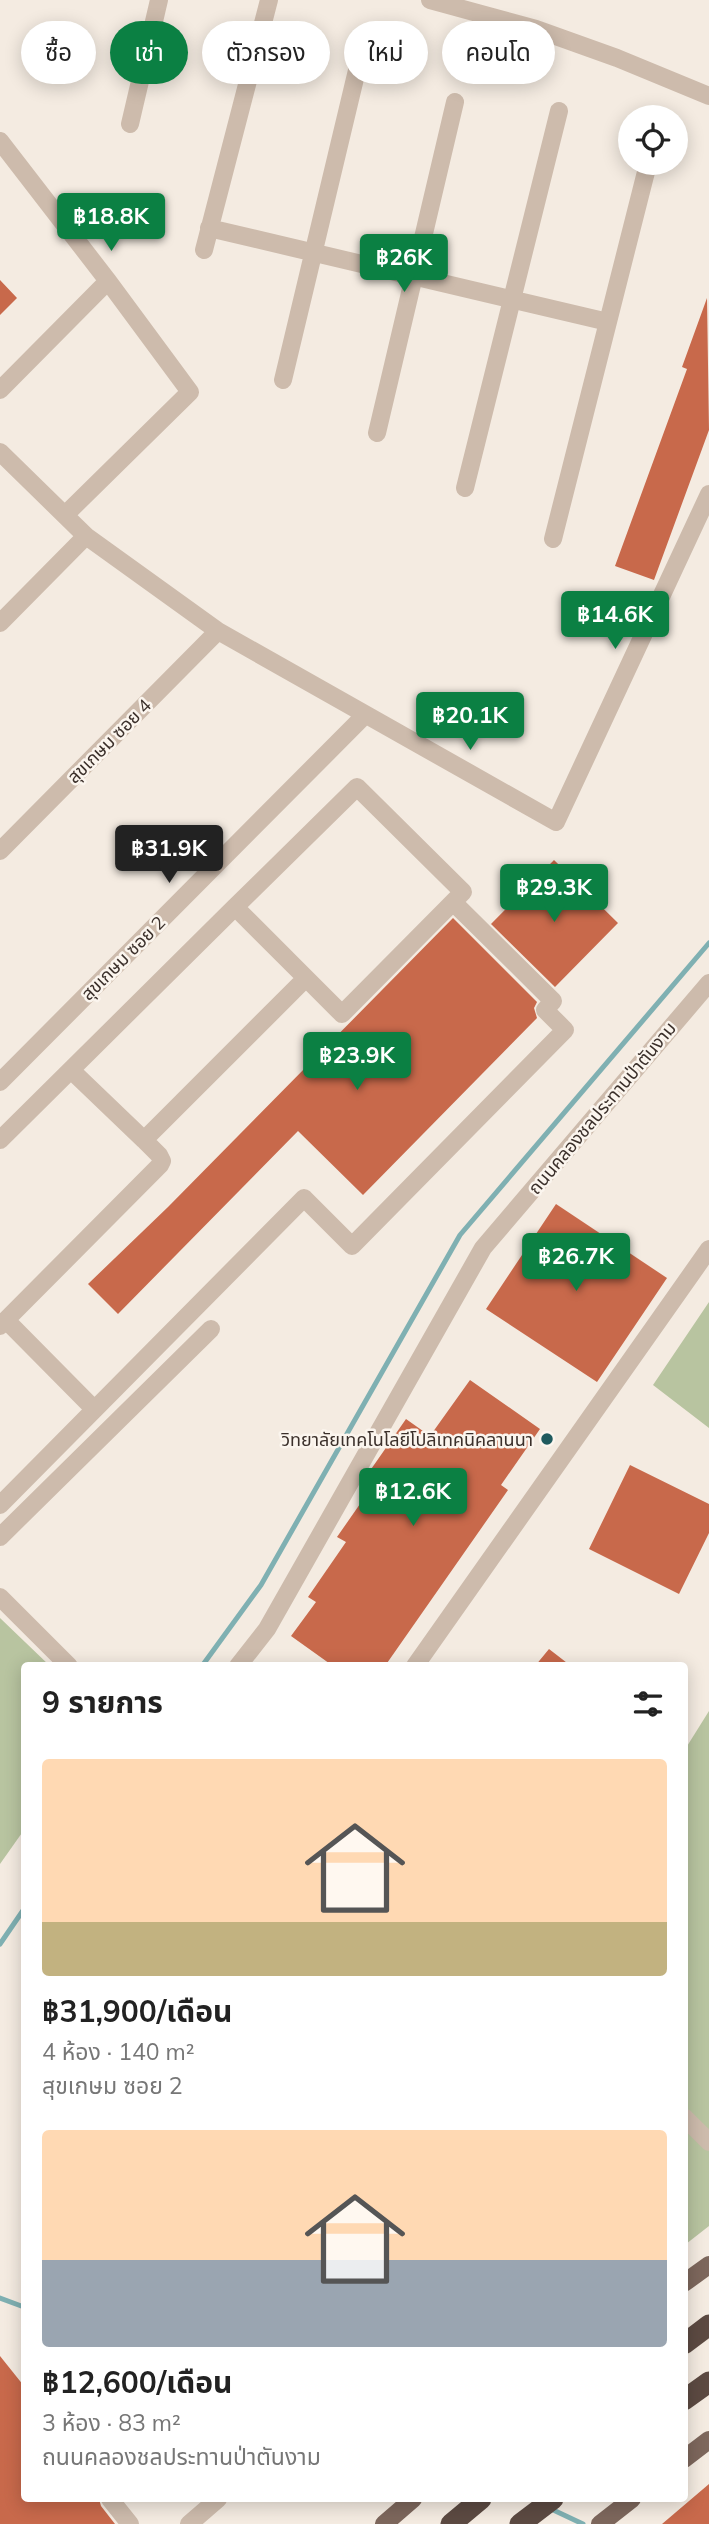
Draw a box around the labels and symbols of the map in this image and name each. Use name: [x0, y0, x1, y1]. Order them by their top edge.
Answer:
pin: ฿18.8K: [54, 194, 168, 253]
pin: ฿26K: [363, 234, 445, 294]
pin: ฿14.6K: [558, 592, 672, 651]
pin: ฿20.1K: [413, 692, 527, 752]
street label: สุขเกษม ซอย 4: [62, 694, 156, 788]
pin: ฿31.9K: [112, 826, 226, 885]
pin: ฿29.3K: [497, 864, 611, 924]
street label: สุขเกษม ซอย 2: [76, 911, 170, 1005]
street label: ถนนคลองชลประทานป่าตันงาม: [523, 1017, 681, 1199]
pin: ฿23.9K: [300, 1032, 414, 1092]
pin: ฿26.7K: [519, 1234, 633, 1293]
place label: วิทยาลัยเทคโนโลยีโปลิเทคนิคลานนา: [280, 1428, 533, 1451]
marker: วิทยาลัยเทคโนโลยีโปลิเทคนิคลานนา: [539, 1431, 555, 1447]
pin: ฿12.6K: [356, 1468, 470, 1528]

